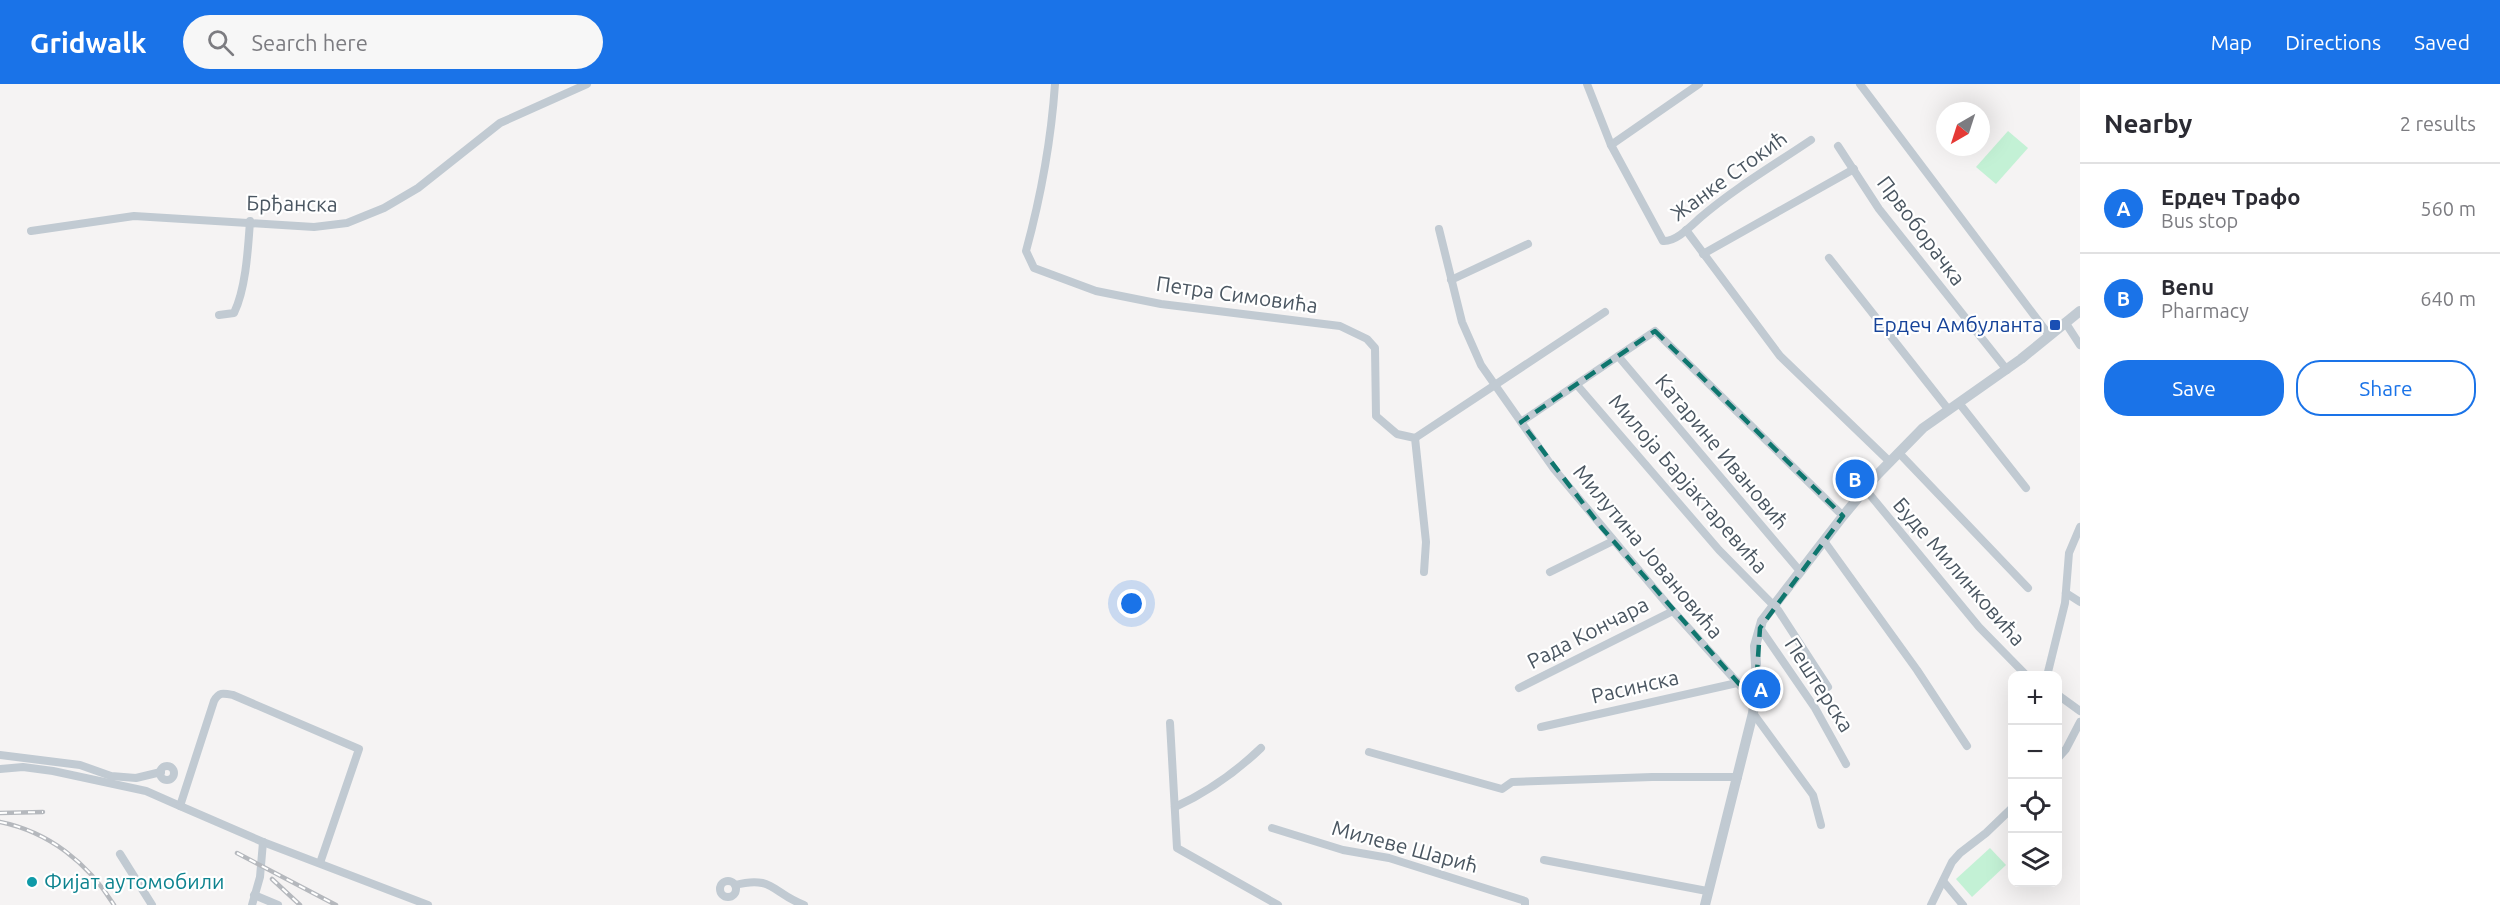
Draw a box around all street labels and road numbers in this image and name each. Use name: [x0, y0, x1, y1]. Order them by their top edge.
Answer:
street label: Жанке Стокић: [1666, 125, 1791, 225]
street label: Првоборачка: [1873, 171, 1971, 290]
street label: Брђанска: [246, 190, 338, 216]
street label: Петра Симовића: [1155, 271, 1320, 317]
street label: Катарине Ивановић: [1651, 369, 1795, 534]
street label: Милоја Барјактаревића: [1604, 389, 1773, 578]
street label: Милутина Јовановића: [1569, 460, 1729, 643]
street label: Буде Милинковића: [1889, 492, 2031, 650]
street label: Рада Кончара: [1523, 591, 1652, 673]
street label: Пештерска: [1780, 633, 1859, 736]
street label: Расинска: [1589, 664, 1681, 708]
street label: Милеве Шарић: [1329, 815, 1481, 877]

